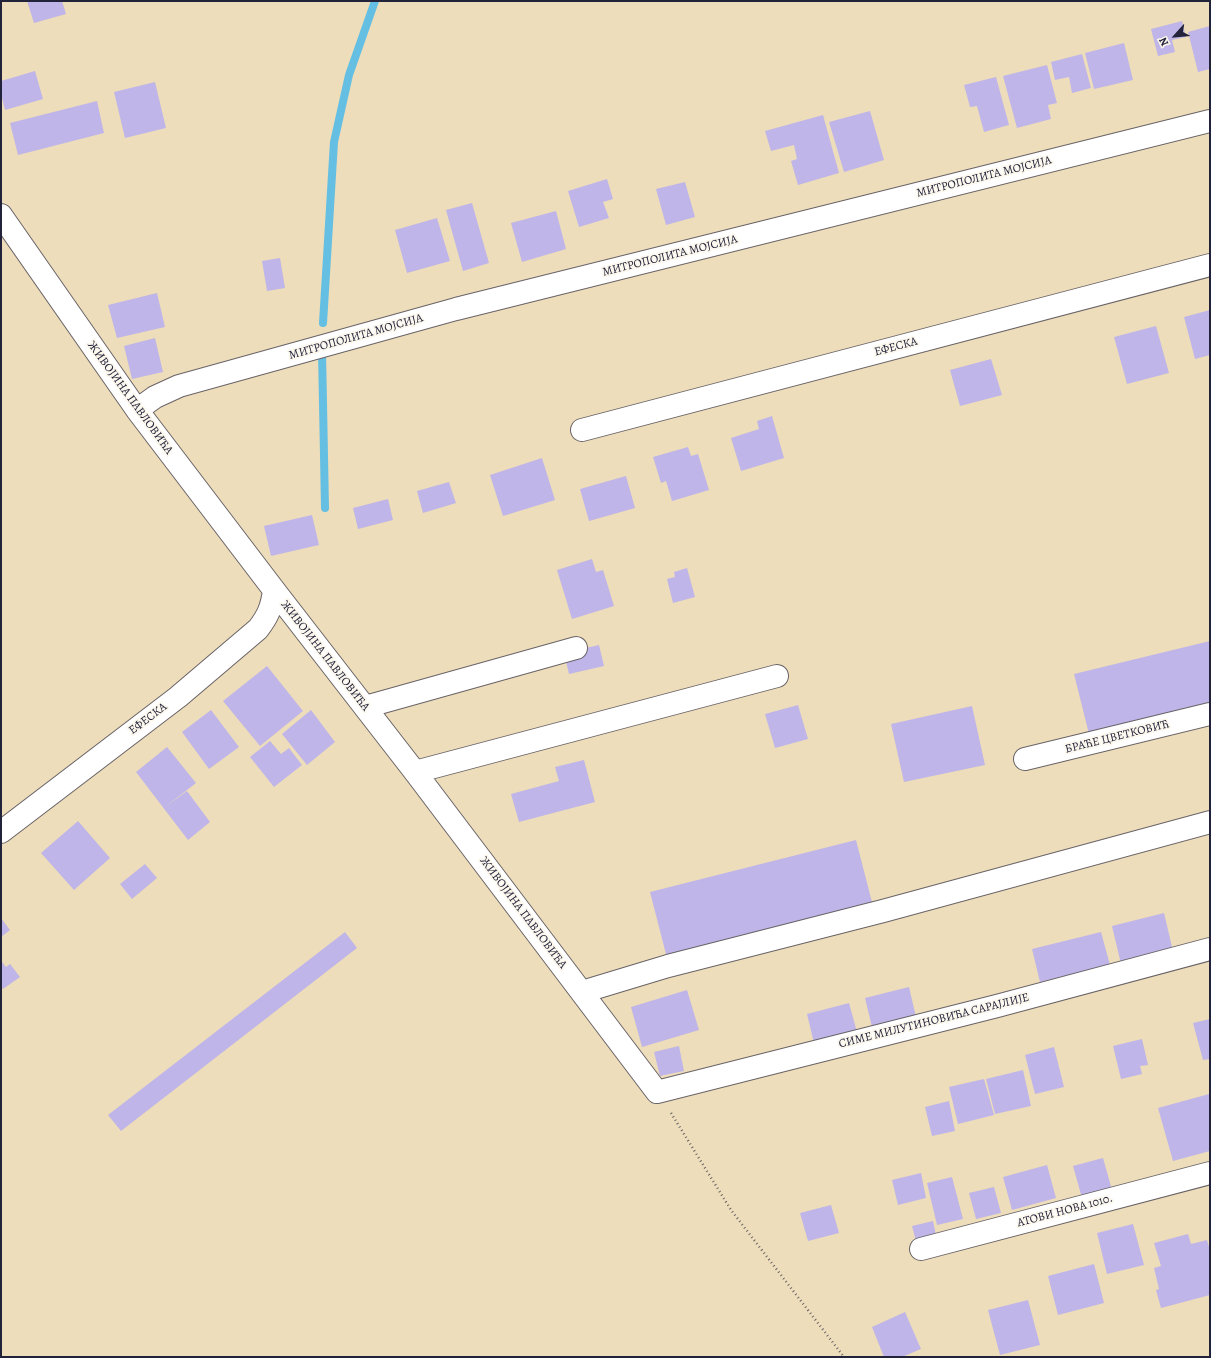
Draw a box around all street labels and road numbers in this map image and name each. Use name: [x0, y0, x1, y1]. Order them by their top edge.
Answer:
street label: МИТРОПОЛИТА МОЈСИЈА: [915, 153, 1053, 201]
street label: МИТРОПОЛИТА МОЈСИЈА: [601, 232, 739, 280]
street label: МИТРОПОЛИТА МОЈСИЈА: [287, 311, 425, 363]
street label: ЕФЕСКА: [873, 334, 919, 360]
street label: ЖИВОЈИНА ПАВЛОВИЋА: [84, 339, 176, 457]
street label: ЖИВОЈИНА ПАВЛОВИЋА: [277, 598, 373, 714]
street label: ЕФЕСКА: [126, 700, 170, 738]
street label: БРАЋЕ ЦВЕТКОВИЋ: [1063, 717, 1171, 757]
street label: ЖИВОЈИНА ПАВЛОВИЋА: [476, 854, 570, 972]
street label: СИМЕ МИЛУТИНОВИЋА САРАЈЛИЈЕ: [837, 990, 1031, 1052]
street label: АТОВИ НОВА 1010.: [1016, 1191, 1114, 1231]

